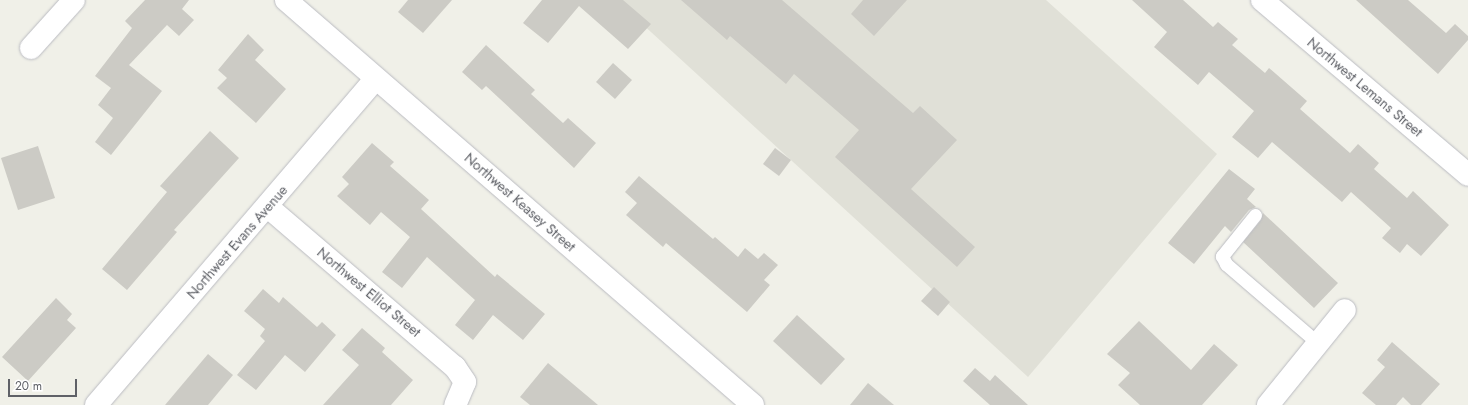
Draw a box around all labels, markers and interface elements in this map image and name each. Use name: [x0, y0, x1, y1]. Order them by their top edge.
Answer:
street label: Northwest Lemans Street: [1304, 34, 1426, 140]
street label: Northwest Keasey Street: [461, 149, 579, 255]
street label: Northwest Evans Avenue: [183, 182, 291, 302]
street label: Northwest Elliot Street: [314, 244, 424, 340]
scale bar: [10, 371, 79, 397]
text: 20 m: [15, 377, 42, 395]

